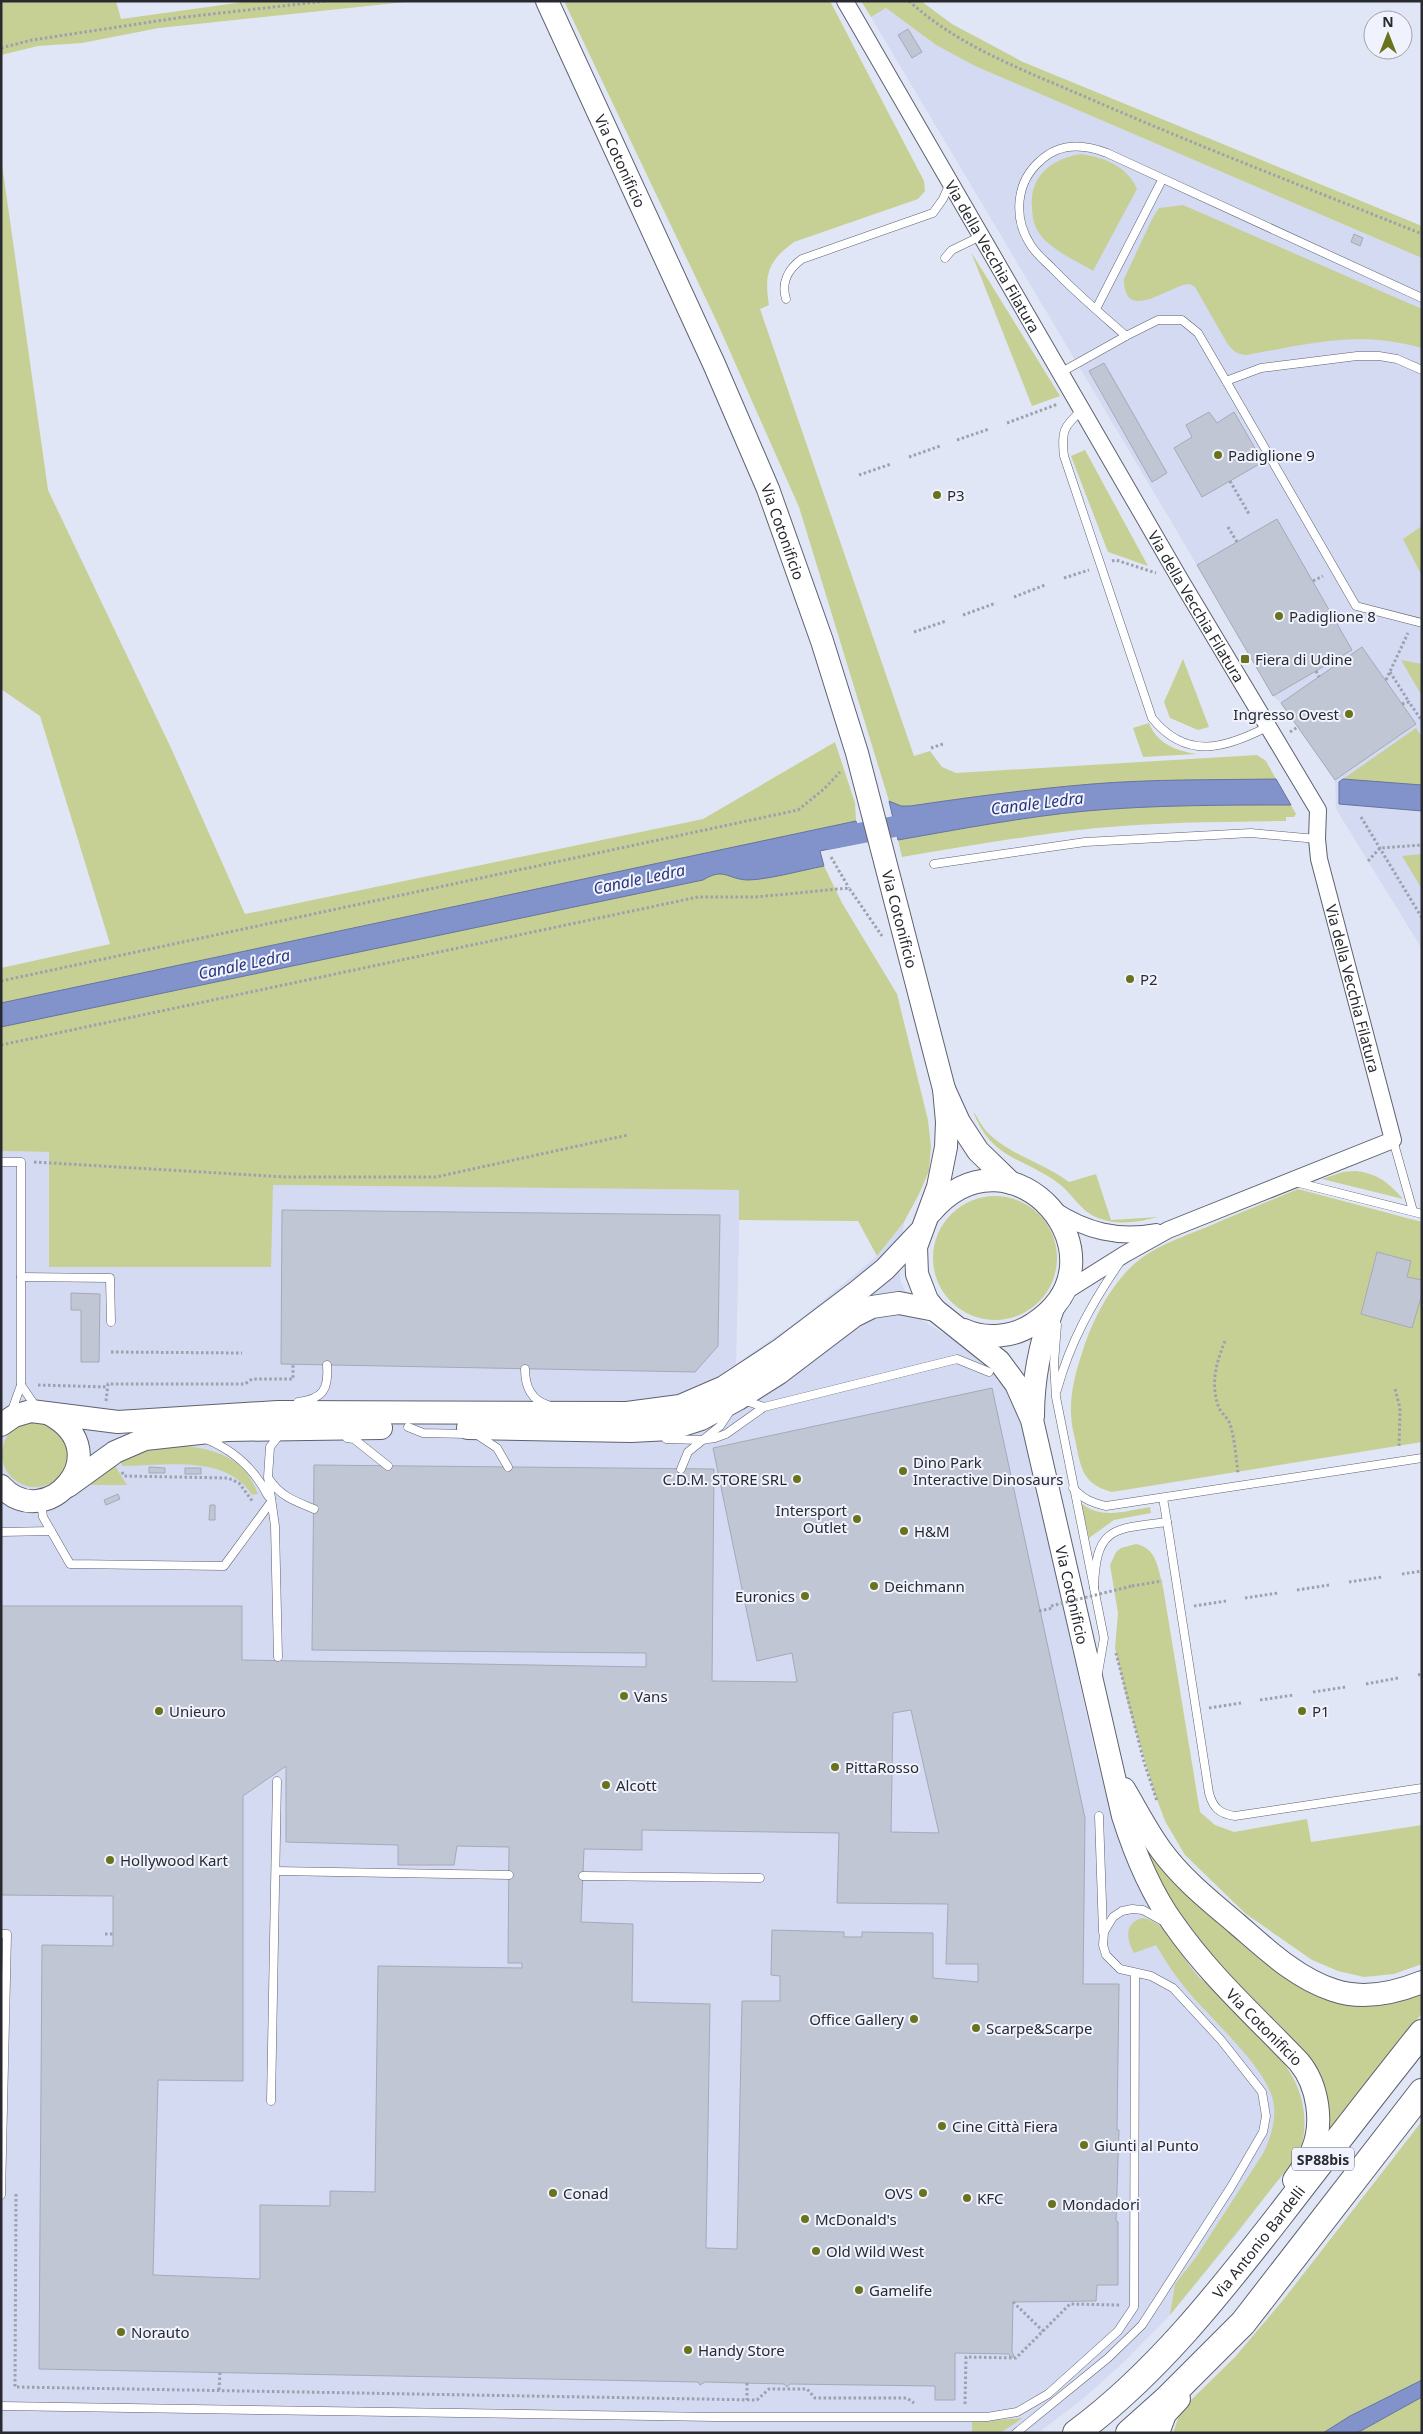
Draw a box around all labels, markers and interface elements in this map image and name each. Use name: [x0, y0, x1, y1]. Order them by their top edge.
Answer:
north arrow: [1363, 10, 1413, 60]
text: N: [1382, 12, 1394, 31]
street label: Via Cotonificio: [590, 111, 651, 211]
street label: Via della Vecchia Filatura: [941, 176, 1045, 336]
place label: Padiglione 9: [1228, 445, 1315, 465]
marker: Padiglione 9: [1212, 449, 1224, 461]
street label: Via Cotonificio: [757, 480, 809, 582]
place label: P3: [947, 485, 965, 505]
marker: P3: [931, 489, 943, 501]
street label: Via della Vecchia Filatura: [1144, 527, 1249, 686]
place label: Padiglione 8: [1289, 606, 1376, 626]
marker: Padiglione 8: [1273, 610, 1285, 622]
place label: Fiera di Udine: [1255, 649, 1352, 669]
marker: Fiera di Udine: [1239, 653, 1251, 665]
place label: Ingresso Ovest: [1233, 704, 1340, 724]
marker: Ingresso Ovest: [1343, 708, 1355, 720]
water label: Canale Ledra: [989, 786, 1085, 820]
water label: Canale Ledra: [591, 859, 687, 899]
street label: Via Cotonificio: [878, 868, 922, 970]
street label: Via della Vecchia Filatura: [1321, 902, 1385, 1075]
water label: Canale Ledra: [196, 944, 292, 984]
place label: P2: [1140, 969, 1158, 989]
marker: P2: [1124, 973, 1136, 985]
place label: Dino Park Interactive Dinosaurs: [913, 1452, 1063, 1489]
marker: Dino Park Interactive Dinosaurs: [897, 1465, 909, 1477]
place label: C.D.M. STORE SRL: [663, 1469, 787, 1489]
marker: C.D.M. STORE SRL: [791, 1473, 803, 1485]
place label: Intersport Outlet: [775, 1500, 848, 1537]
marker: Intersport Outlet: [851, 1513, 863, 1525]
place label: H&M: [914, 1521, 950, 1541]
marker: H&M: [898, 1525, 910, 1537]
street label: Via Cotonificio: [1051, 1544, 1093, 1646]
place label: Deichmann: [884, 1576, 965, 1596]
marker: Deichmann: [868, 1580, 880, 1592]
place label: Euronics: [735, 1586, 795, 1606]
marker: Euronics: [799, 1590, 811, 1602]
place label: Vans: [634, 1686, 668, 1706]
marker: Vans: [618, 1690, 630, 1702]
place label: Unieuro: [169, 1701, 226, 1721]
place label: P1: [1312, 1701, 1330, 1721]
marker: Unieuro: [153, 1705, 165, 1717]
marker: P1: [1296, 1705, 1308, 1717]
place label: PittaRosso: [845, 1757, 919, 1777]
marker: PittaRosso: [829, 1761, 841, 1773]
place label: Alcott: [616, 1775, 657, 1795]
marker: Alcott: [600, 1779, 612, 1791]
place label: Hollywood Kart: [120, 1850, 229, 1870]
marker: Hollywood Kart: [104, 1854, 116, 1866]
street label: Via Cotonificio: [1222, 1984, 1307, 2070]
place label: Office Gallery: [809, 2009, 904, 2029]
marker: Office Gallery: [908, 2013, 920, 2025]
place label: Scarpe&Scarpe: [986, 2018, 1092, 2038]
marker: Scarpe&Scarpe: [970, 2022, 982, 2034]
place label: Cine Città Fiera: [952, 2116, 1058, 2136]
marker: Cine Città Fiera: [936, 2120, 948, 2132]
place label: Giunti al Punto: [1094, 2135, 1199, 2155]
marker: Giunti al Punto: [1078, 2139, 1090, 2151]
road number: SP88bis: [1292, 2148, 1354, 2170]
street label: Via Antonio Bardelli: [1208, 2182, 1309, 2302]
place label: Conad: [563, 2183, 608, 2203]
place label: OVS: [884, 2183, 913, 2203]
marker: Conad: [547, 2187, 559, 2199]
marker: OVS: [917, 2187, 929, 2199]
place label: KFC: [977, 2188, 1004, 2208]
marker: KFC: [961, 2192, 973, 2204]
place label: Mondadori: [1062, 2194, 1140, 2214]
marker: Mondadori: [1046, 2198, 1058, 2210]
place label: McDonald's: [815, 2209, 897, 2229]
marker: McDonald's: [799, 2213, 811, 2225]
place label: Old Wild West: [826, 2241, 925, 2261]
marker: Old Wild West: [810, 2245, 822, 2257]
place label: Gamelife: [869, 2280, 932, 2300]
marker: Gamelife: [853, 2284, 865, 2296]
place label: Norauto: [131, 2322, 190, 2342]
marker: Norauto: [115, 2326, 127, 2338]
place label: Handy Store: [698, 2340, 785, 2360]
marker: Handy Store: [682, 2344, 694, 2356]

